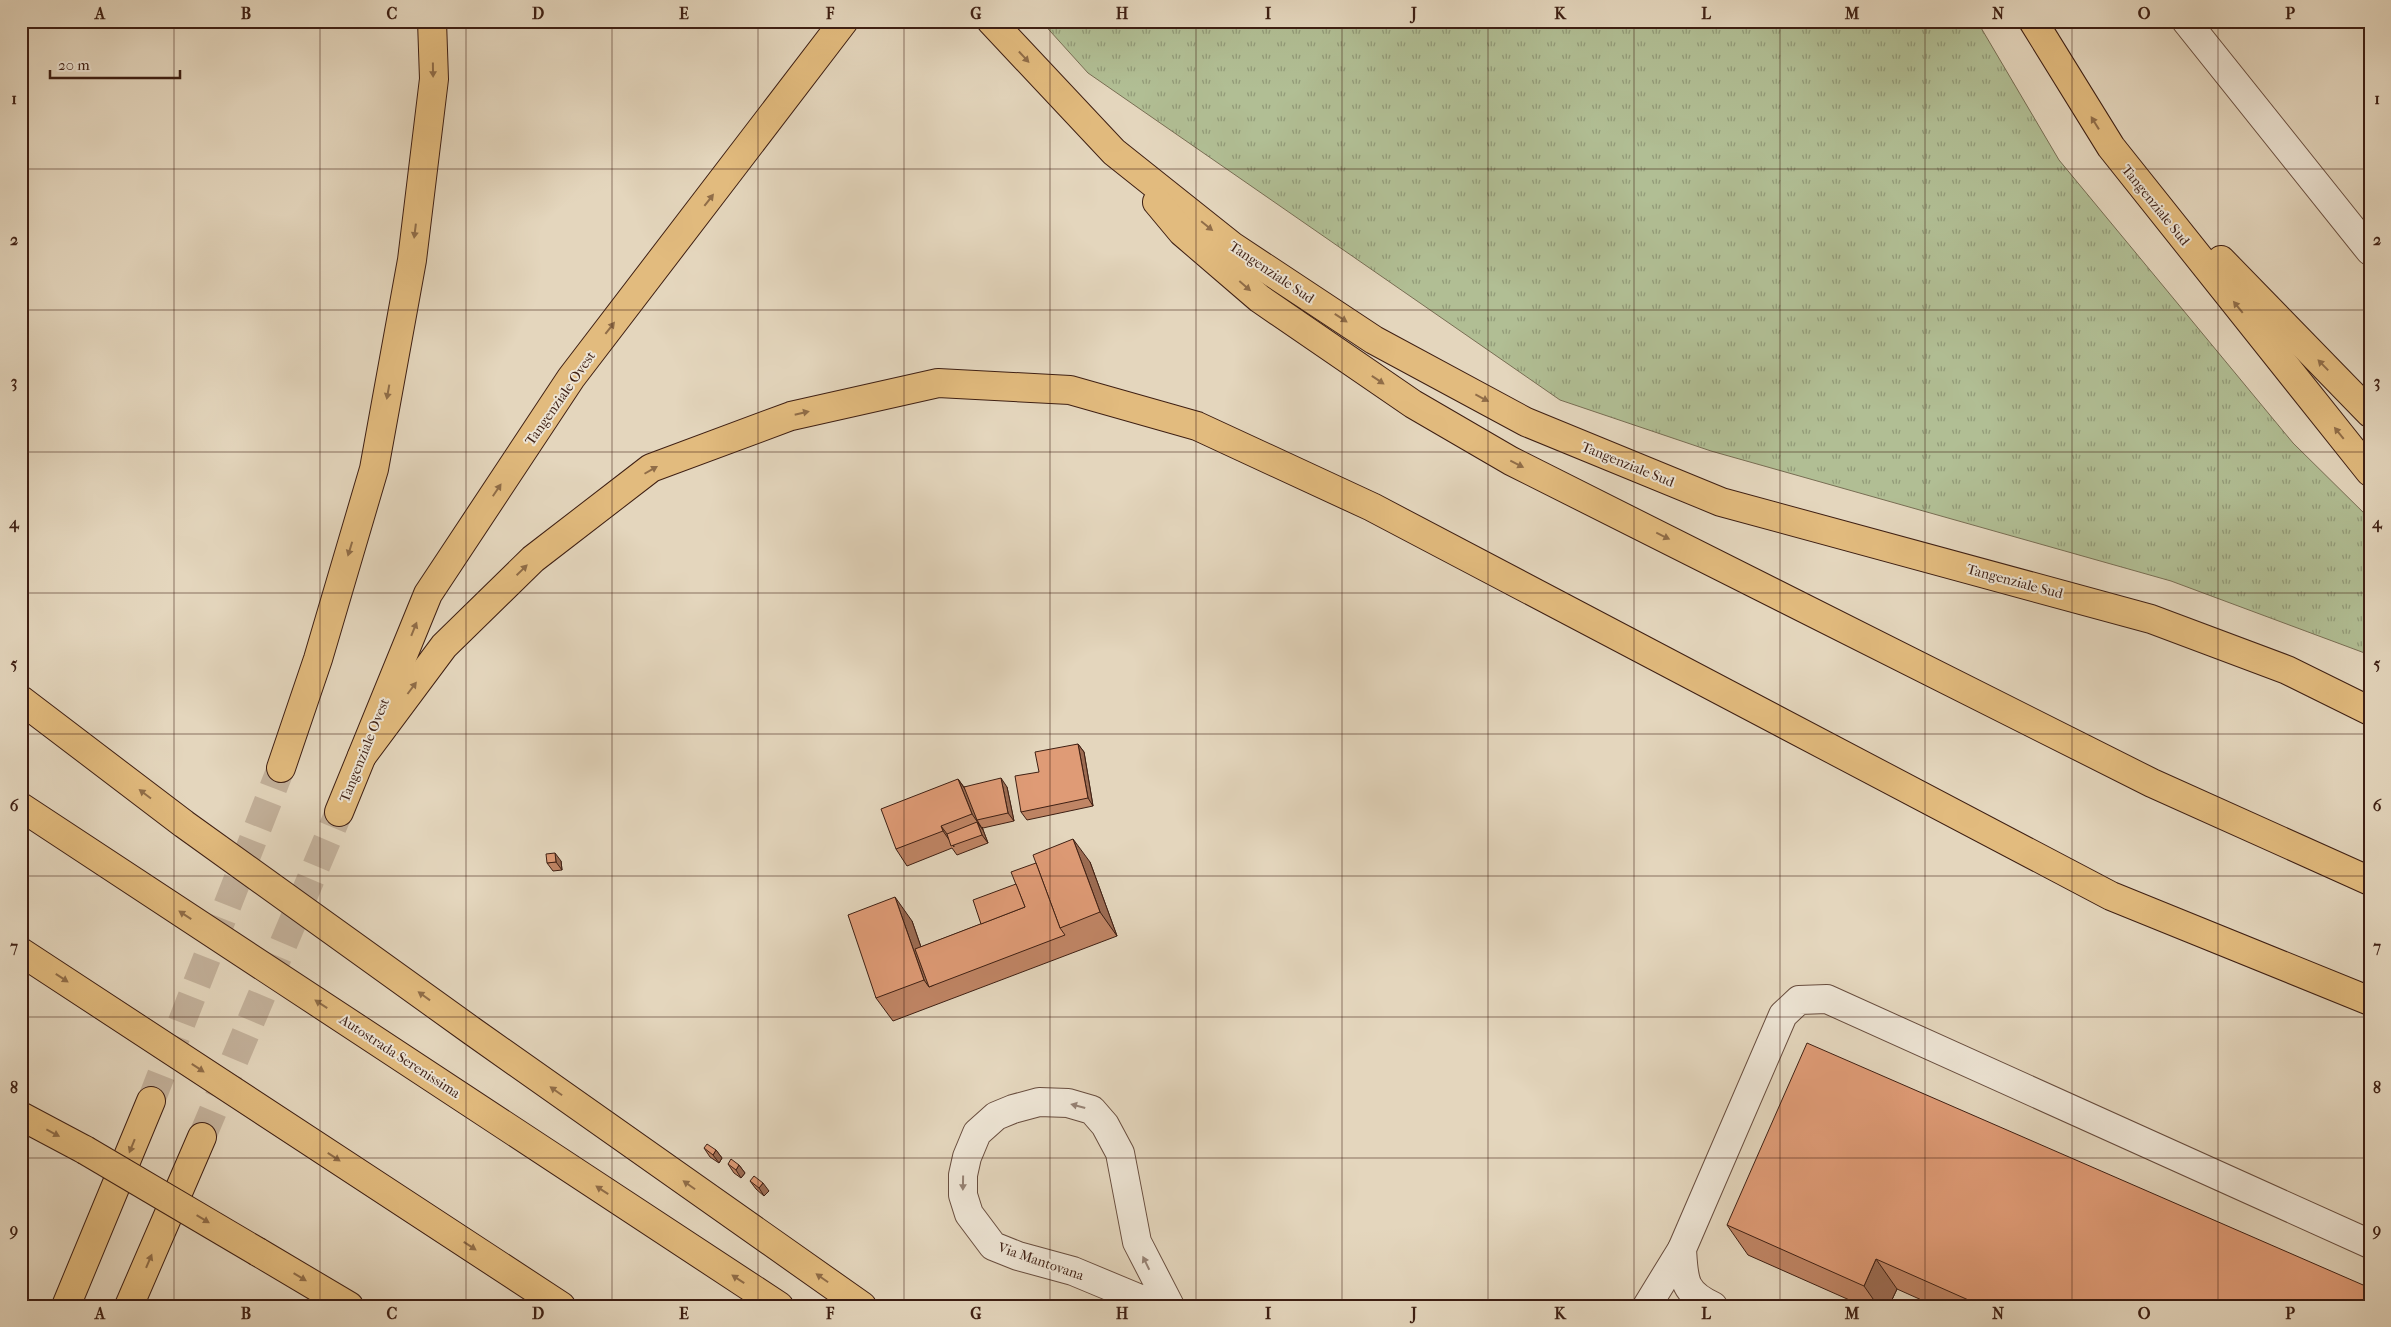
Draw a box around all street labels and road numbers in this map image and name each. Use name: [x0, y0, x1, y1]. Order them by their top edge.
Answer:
street label: Tangenziale Sud: [2118, 162, 2193, 249]
street label: Tangenziale Sud: [1226, 238, 1318, 307]
street label: Tangenziale Ovest: [522, 348, 599, 449]
street label: Tangenziale Sud: [1579, 438, 1677, 491]
street label: Tangenziale Sud: [1965, 561, 2065, 603]
street label: Tangenziale Ovest: [336, 696, 393, 805]
street label: Autostrada Serenissima: [335, 1011, 464, 1102]
street label: Via Mantovana: [995, 1238, 1087, 1284]

